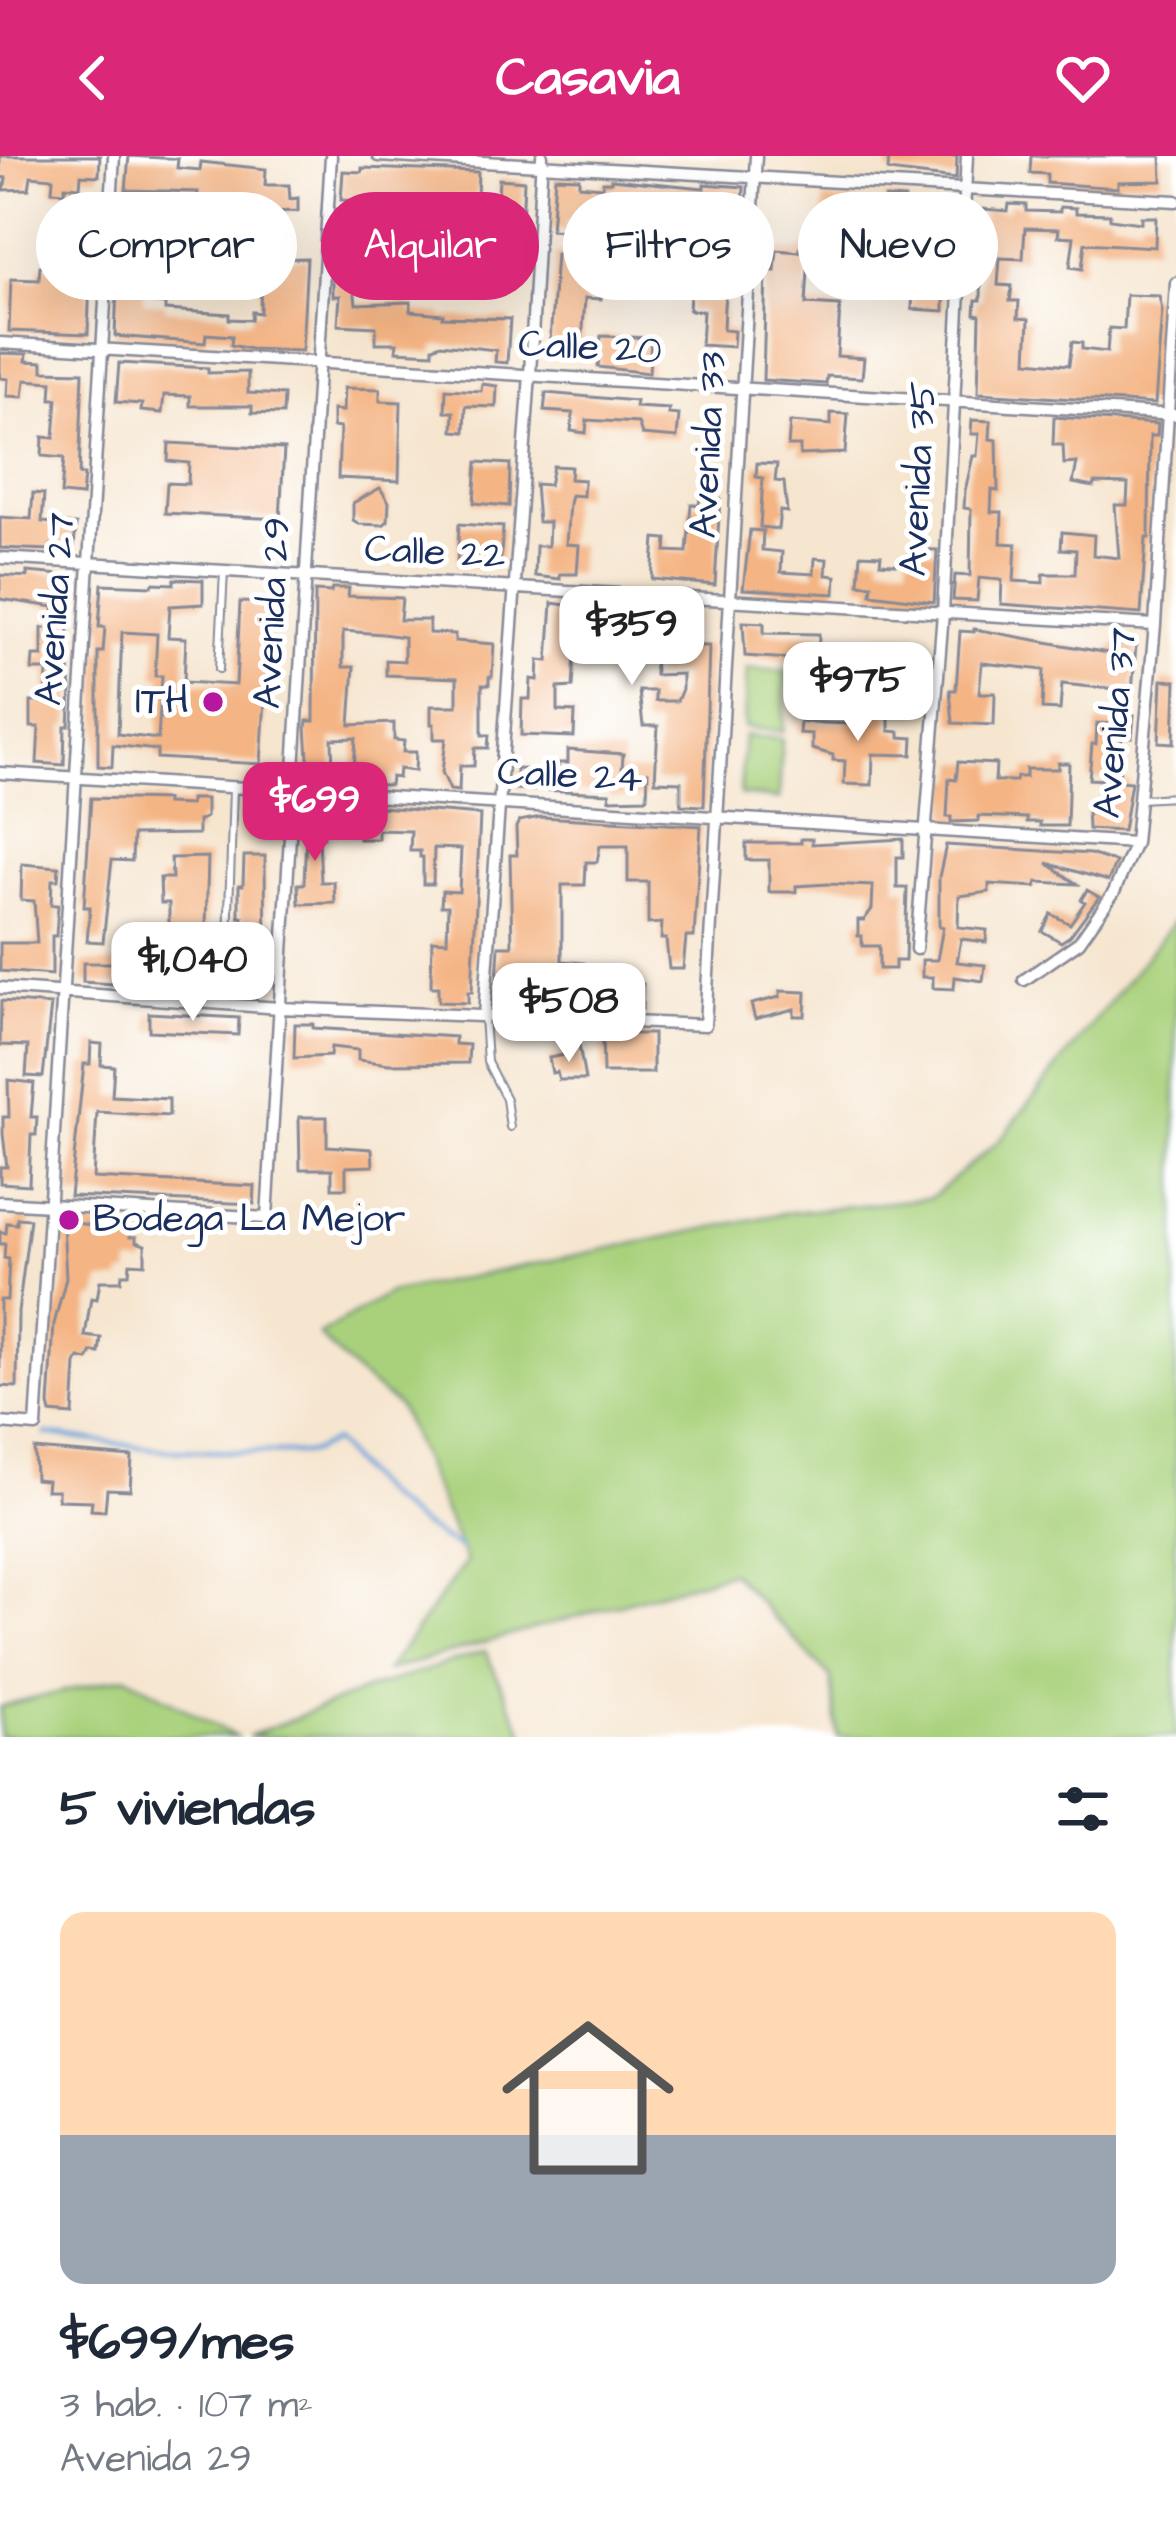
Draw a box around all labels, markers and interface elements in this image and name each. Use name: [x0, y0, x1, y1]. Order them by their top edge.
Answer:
text: Casavia: [496, 41, 680, 116]
icon: back: [60, 45, 126, 111]
icon: heart: [1050, 45, 1116, 111]
chip: Comprar: [36, 192, 297, 300]
chip: Alquilar: [321, 192, 539, 300]
chip: Filtros: [563, 192, 774, 300]
chip: Nuevo: [798, 192, 998, 300]
street label: Calle 20: [517, 317, 663, 379]
street label: Avenida 33: [677, 350, 741, 540]
street label: Avenida 35: [887, 380, 951, 578]
street label: Avenida 27: [22, 511, 90, 707]
street label: Avenida 29: [241, 516, 305, 710]
street label: Calle 22: [363, 522, 507, 584]
pin: $359: [561, 586, 703, 688]
text: $359: [586, 598, 678, 652]
street label: Avenida 37: [1081, 626, 1151, 820]
pin: $975: [787, 642, 929, 744]
text: $975: [810, 654, 906, 708]
place label: ITH: [135, 675, 189, 729]
marker: ITH: [200, 689, 226, 715]
street label: Calle 24: [496, 745, 644, 807]
pin: $699: [244, 762, 386, 864]
text: $699: [270, 774, 360, 828]
pin: $1,040: [95, 922, 291, 1024]
text: $1,040: [138, 934, 248, 988]
pin: $508: [498, 963, 640, 1065]
text: $508: [519, 975, 619, 1029]
place label: Bodega La Mejor: [93, 1193, 406, 1247]
marker: Bodega La Mejor: [56, 1207, 82, 1233]
text: 5 viviendas: [60, 1774, 316, 1845]
icon: filters: [1050, 1776, 1116, 1842]
icon: home: [480, 1990, 696, 2206]
text: $699/mes: [60, 2308, 295, 2379]
text: 3 hab. · 107 m²: [60, 2379, 313, 2433]
text: Avenida 29: [60, 2433, 252, 2487]

